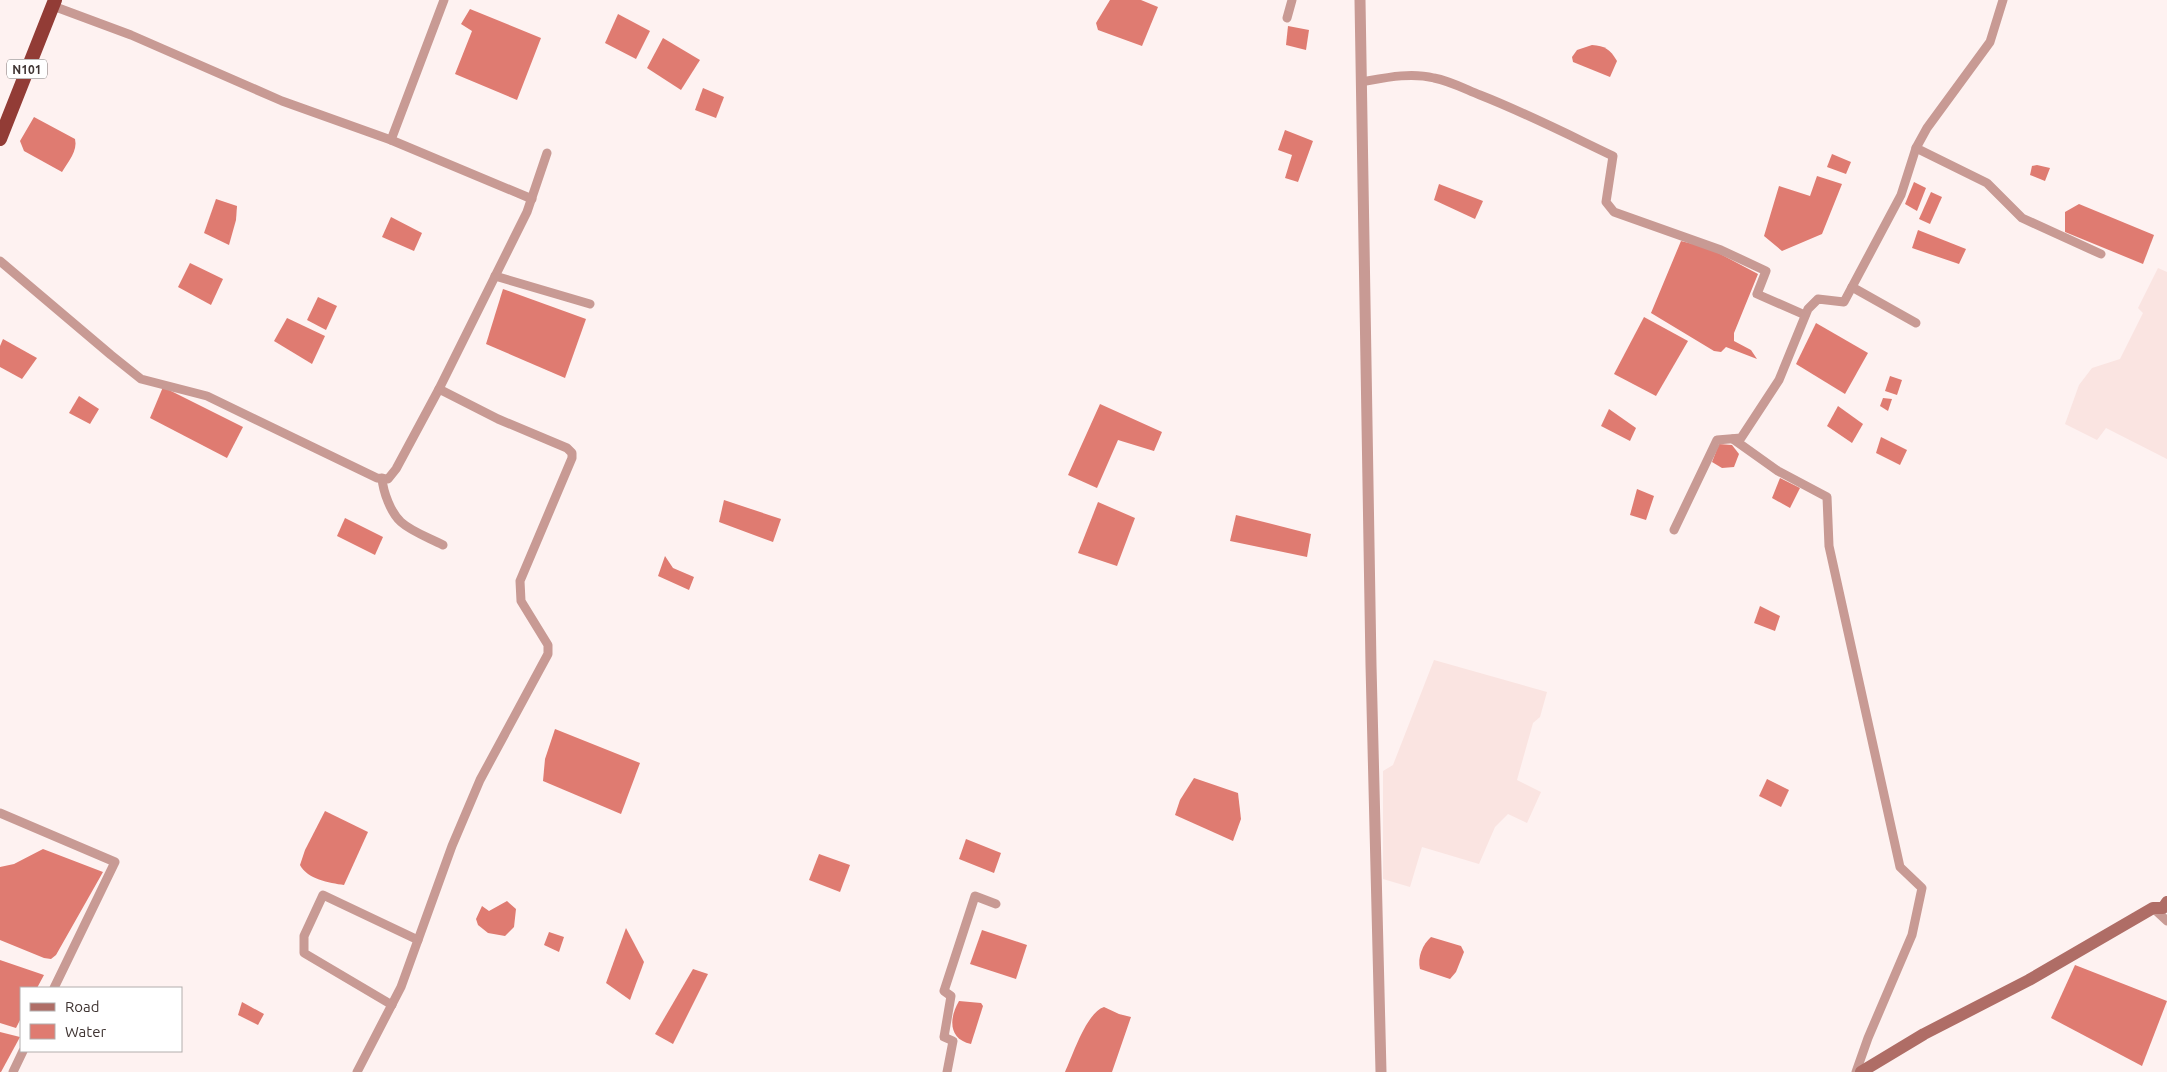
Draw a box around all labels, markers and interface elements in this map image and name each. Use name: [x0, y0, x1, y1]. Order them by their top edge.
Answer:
road number: N101: [7, 60, 47, 78]
legend: [20, 987, 182, 1052]
text: Road: [65, 998, 100, 1015]
text: Water: [65, 1023, 106, 1040]

